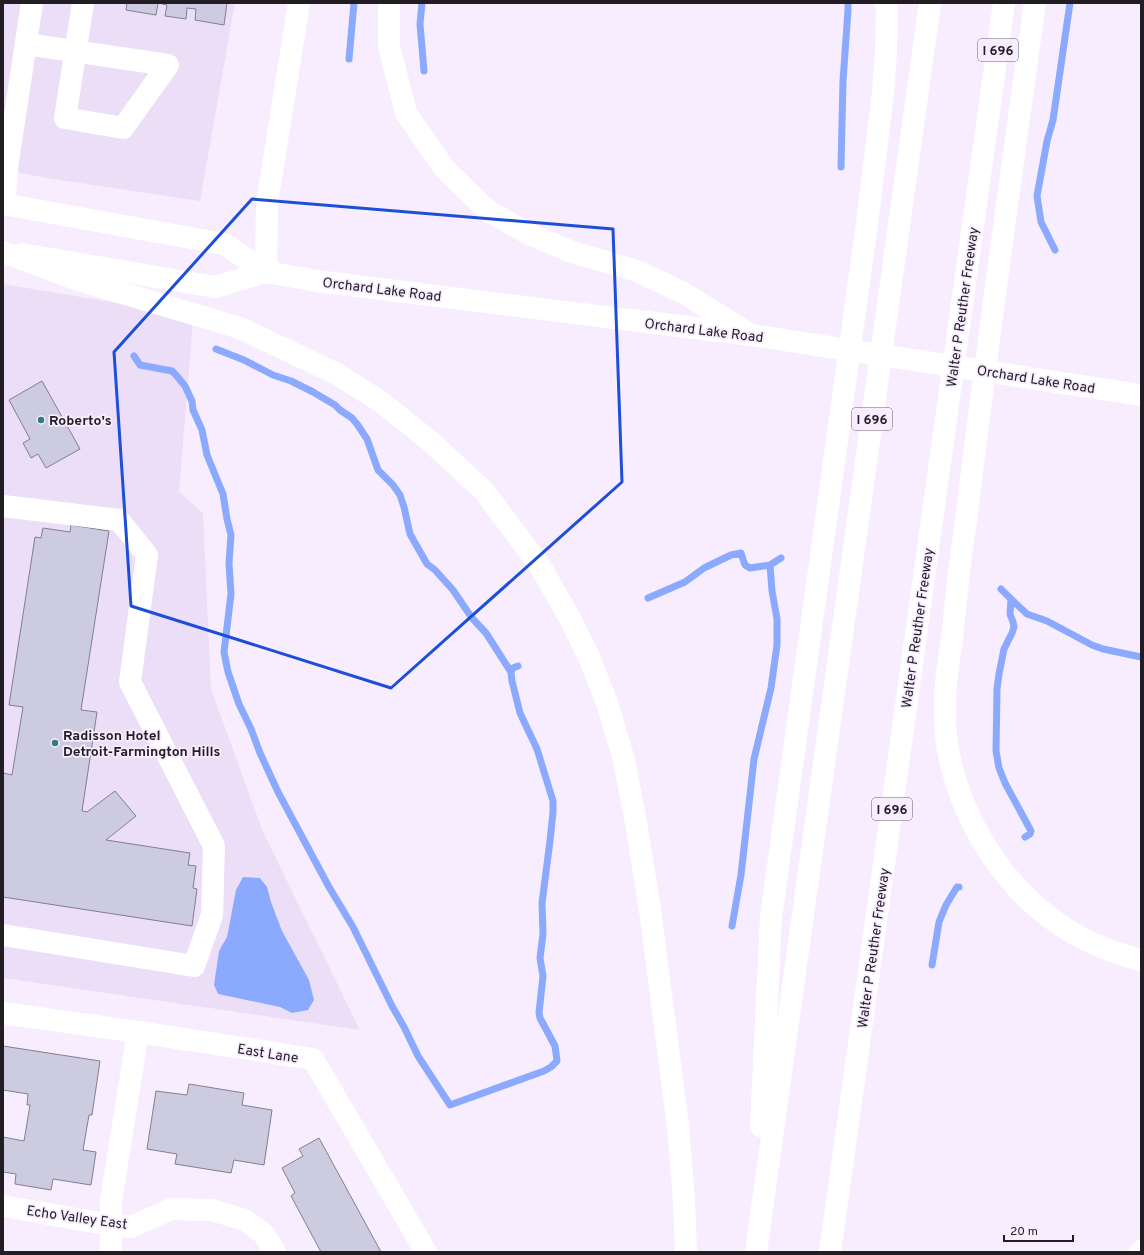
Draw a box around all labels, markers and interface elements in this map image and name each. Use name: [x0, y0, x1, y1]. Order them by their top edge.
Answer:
road number: I 696: [978, 39, 1018, 61]
street label: Walter P Reuther Freeway: [944, 226, 983, 388]
street label: Orchard Lake Road: [321, 275, 442, 306]
street label: Orchard Lake Road: [643, 316, 764, 347]
street label: Orchard Lake Road: [975, 363, 1096, 398]
road number: I 696: [852, 408, 892, 430]
place label: Roberto's: [49, 413, 112, 430]
marker: Roberto's: [36, 415, 46, 425]
street label: Walter P Reuther Freeway: [899, 547, 938, 709]
place label: Radisson Hotel Detroit-Farmington Hills: [63, 728, 221, 761]
marker: Radisson Hotel Detroit-Farmington Hills: [50, 738, 60, 748]
road number: I 696: [872, 798, 912, 820]
street label: Walter P Reuther Freeway: [855, 867, 894, 1029]
street label: East Lane: [236, 1041, 300, 1068]
street label: Echo Valley East: [25, 1203, 128, 1234]
scale bar: [1004, 1217, 1073, 1243]
text: 20 m: [1010, 1224, 1038, 1240]

